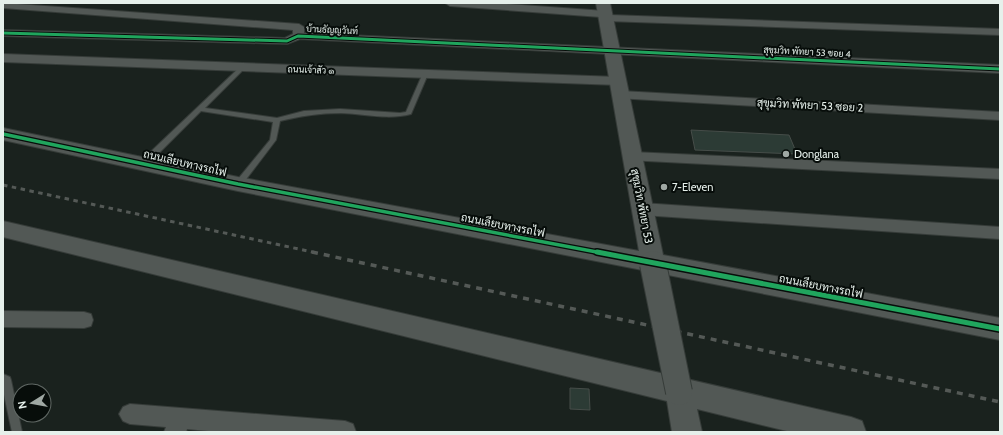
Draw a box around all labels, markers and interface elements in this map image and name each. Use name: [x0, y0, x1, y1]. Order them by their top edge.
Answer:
street label: บ้านธัญญวันท์: [306, 23, 358, 36]
street label: สุขุมวิท พัทยา 53 ซอย 4: [763, 44, 851, 60]
street label: ถนนเจ้าสัว ๑: [287, 63, 335, 76]
street label: สุขุมวิท พัทยา 53 ซอย 2: [756, 95, 864, 117]
street label: ถนนเลียบทางรถไฟ: [142, 146, 228, 179]
place label: Donglana: [794, 147, 840, 161]
marker: Donglana: [781, 149, 791, 159]
street label: สุขุมวิท พัทยา 53: [626, 167, 656, 245]
place label: 7-Eleven: [672, 180, 713, 194]
marker: 7-Eleven: [659, 182, 669, 192]
street label: ถนนเลียบทางรถไฟ: [460, 209, 546, 240]
street label: ถนนเลียบทางรถไฟ: [778, 270, 864, 301]
north arrow: [12, 383, 52, 423]
text: N: [15, 400, 30, 410]

